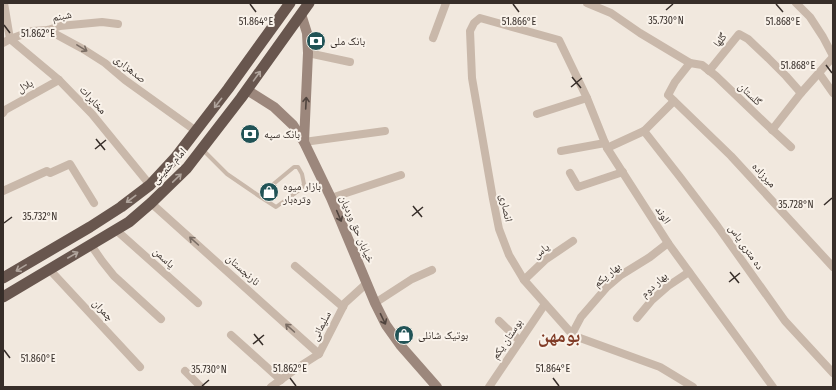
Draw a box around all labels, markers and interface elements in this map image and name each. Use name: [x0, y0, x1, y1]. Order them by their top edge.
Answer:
street label: شبنم: [51, 8, 73, 25]
text: 35.730°N: [648, 15, 684, 27]
text: 51.864°E: [239, 16, 273, 28]
text: 51.866°E: [502, 16, 536, 28]
text: 51.868°E: [766, 16, 801, 28]
text: 51.862°E: [21, 28, 55, 40]
bank icon: بانک ملی: [305, 30, 327, 52]
street label: گلها: [710, 30, 730, 50]
place label: بانک ملی: [330, 35, 365, 48]
one-way arrow: [76, 45, 88, 53]
street label: صدهزاری: [111, 52, 149, 86]
text: 51.868°E: [781, 60, 816, 72]
one-way arrow: [253, 71, 261, 82]
street label: بلال: [15, 76, 35, 96]
street label: گلستان: [736, 80, 765, 109]
street label: مخابرات: [77, 83, 109, 117]
one-way arrow: [213, 97, 222, 108]
one-way arrow: [302, 97, 310, 110]
bank icon: بانک سپه: [239, 123, 261, 145]
place label: بانک سپه: [264, 128, 300, 141]
street label: امام خمینی: [149, 145, 189, 187]
street label: میرزاده: [749, 160, 779, 190]
one-way arrow: [172, 174, 182, 183]
place label: بازار میوه وتره‌بار: [282, 180, 321, 206]
shop icon: بازار میوه وتره‌بار: [258, 181, 280, 203]
street label: خیابان حق وردیان: [337, 193, 377, 265]
street label: انصاری: [497, 193, 515, 223]
one-way arrow: [126, 195, 137, 203]
text: 35.728°N: [778, 199, 814, 211]
street label: الوند: [653, 204, 673, 226]
one-way arrow: [335, 209, 343, 221]
text: 35.732°N: [23, 211, 57, 223]
street label: ده متری یاس: [726, 222, 767, 272]
one-way arrow: [189, 237, 199, 246]
street label: یاس: [530, 240, 552, 262]
street label: یاسمن: [150, 245, 178, 271]
one-way arrow: [67, 251, 79, 259]
street label: نارنجستان: [223, 251, 263, 289]
street label: بهار یکم: [591, 260, 624, 291]
one-way arrow: [15, 264, 27, 272]
street label: بهار دوم: [638, 269, 670, 301]
street label: چمران: [90, 296, 116, 324]
street label: سلیمانی: [308, 309, 334, 343]
one-way arrow: [379, 312, 387, 324]
street label: بوستان یکم: [489, 316, 526, 362]
one-way arrow: [285, 323, 295, 333]
shop icon: بوتیک شانلی: [393, 324, 415, 346]
district label: بومهن: [538, 324, 580, 347]
place label: بوتیک شانلی: [418, 329, 468, 342]
text: 51.860°E: [21, 353, 56, 365]
text: 51.862°E: [273, 363, 307, 375]
text: 51.864°E: [536, 363, 570, 375]
text: 35.730°N: [191, 364, 227, 376]

